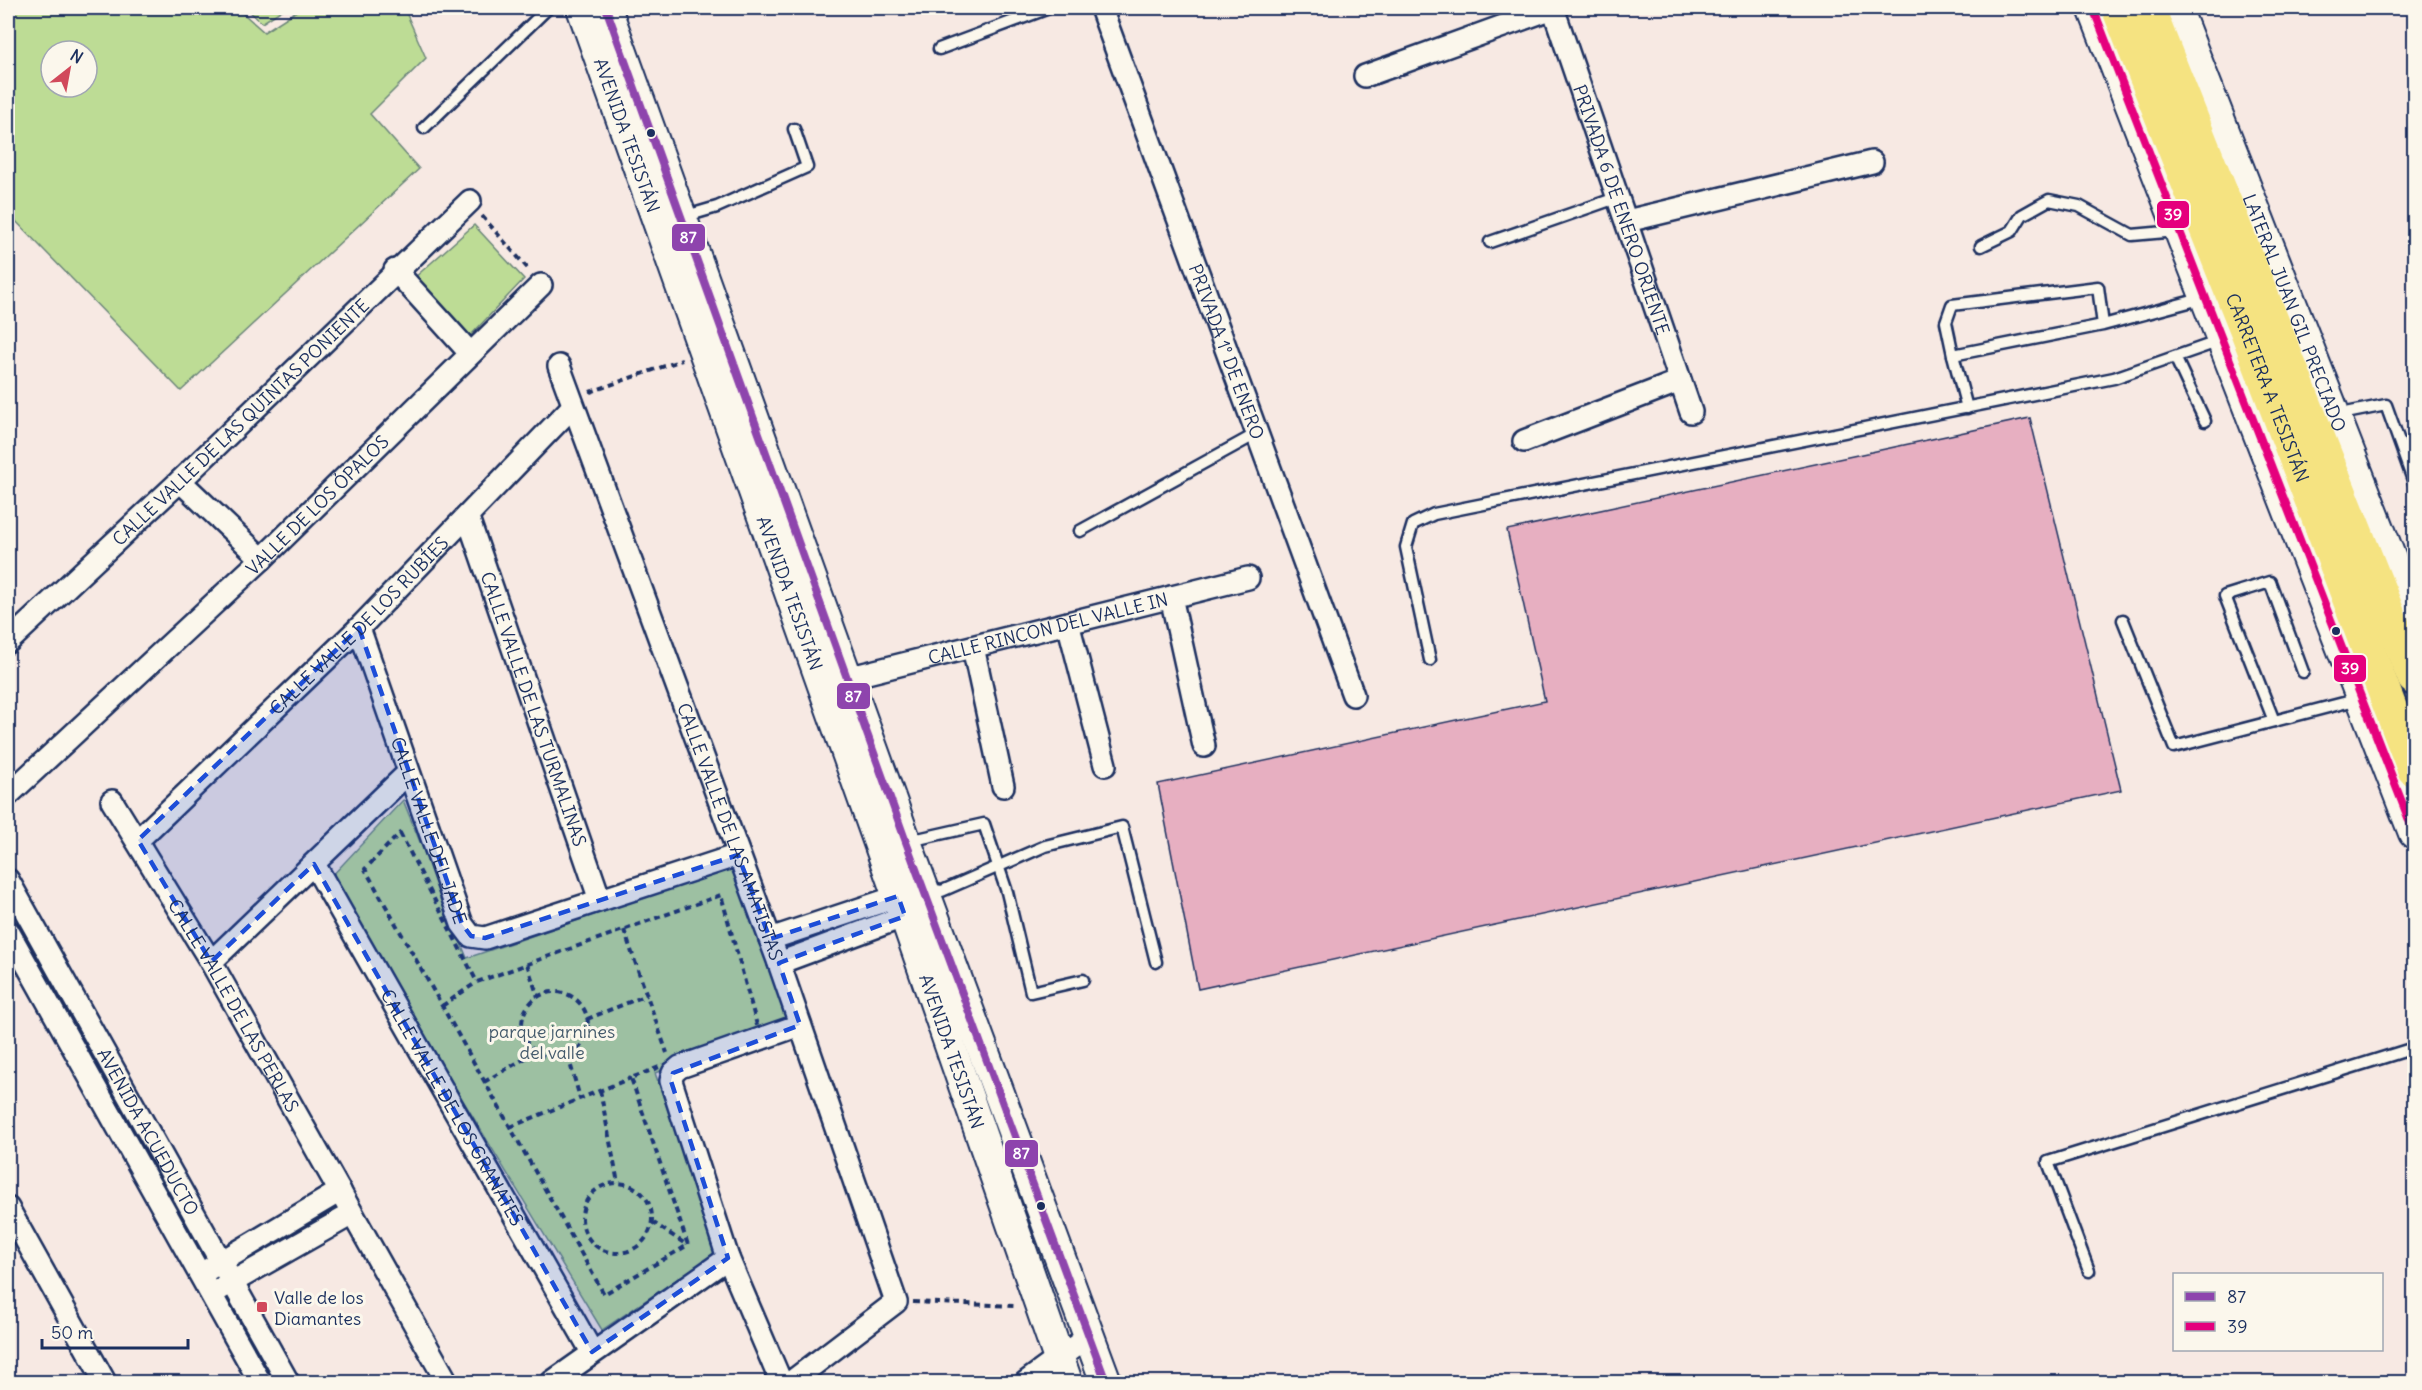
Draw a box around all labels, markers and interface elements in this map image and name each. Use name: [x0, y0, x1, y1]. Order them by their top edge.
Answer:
north arrow: [39, 39, 99, 99]
text: N: [67, 45, 87, 68]
street label: AVENIDA TESISTÁN: [589, 55, 665, 215]
street label: PRIVADA 6 DE ENERO ORIENTE: [1568, 81, 1675, 338]
unlabelled marker: [645, 127, 657, 139]
street label: LATERAL JUAN GIL PRECIADO: [2238, 191, 2352, 435]
line badge: 39: [2156, 200, 2190, 229]
text: 39: [2164, 204, 2182, 224]
line badge: 87: [671, 223, 706, 252]
text: 87: [679, 227, 697, 247]
street label: PRIVADA 1° DE ENERO: [1184, 261, 1270, 442]
street label: CARRETERA A TESISTÁN: [2221, 290, 2315, 485]
street label: CALLE VALLE DE LAS QUINTAS PONIENTE: [107, 294, 373, 550]
street label: VALLE DE LOS ÓPALOS: [241, 430, 393, 580]
street label: AVENIDA TESISTÁN: [752, 513, 828, 673]
street label: CALLE VALLE DE LOS RUBÍES: [264, 531, 453, 719]
street label: CALLE VALLE DE LAS TURMALINAS: [476, 569, 592, 849]
street label: CALLE RINCON DEL VALLE IN: [926, 587, 1170, 669]
unlabelled marker: [2330, 625, 2342, 637]
line badge: 39: [2333, 654, 2367, 683]
text: 39: [2341, 658, 2359, 678]
line badge: 87: [836, 682, 871, 710]
text: 87: [844, 686, 862, 706]
street label: CALLE VALLE DE LAS AMATISTAS: [673, 700, 788, 963]
street label: CALLE VALLE DEL JADE: [386, 734, 472, 927]
street label: CALLE VALLE DE LAS PERLAS: [163, 895, 304, 1116]
street label: AVENIDA TESISTÁN: [915, 971, 990, 1132]
street label: CALLE VALLE DE LOS GRANATES: [376, 985, 529, 1230]
park label: parque jarnines del valle: [489, 1020, 615, 1064]
street label: AVENIDA ACUEDUCTO: [92, 1044, 204, 1219]
line badge: 87: [1004, 1139, 1039, 1168]
text: 87: [1012, 1143, 1030, 1163]
unlabelled marker: [1035, 1200, 1047, 1212]
legend: [2173, 1273, 2383, 1351]
text: 87: [2227, 1285, 2246, 1308]
place label: Valle de los Diamantes: [274, 1286, 364, 1330]
marker: Valle de los Diamantes: [255, 1300, 269, 1314]
scale bar: [42, 1312, 188, 1350]
text: 39: [2227, 1315, 2248, 1338]
text: 50 m: [51, 1321, 93, 1344]

